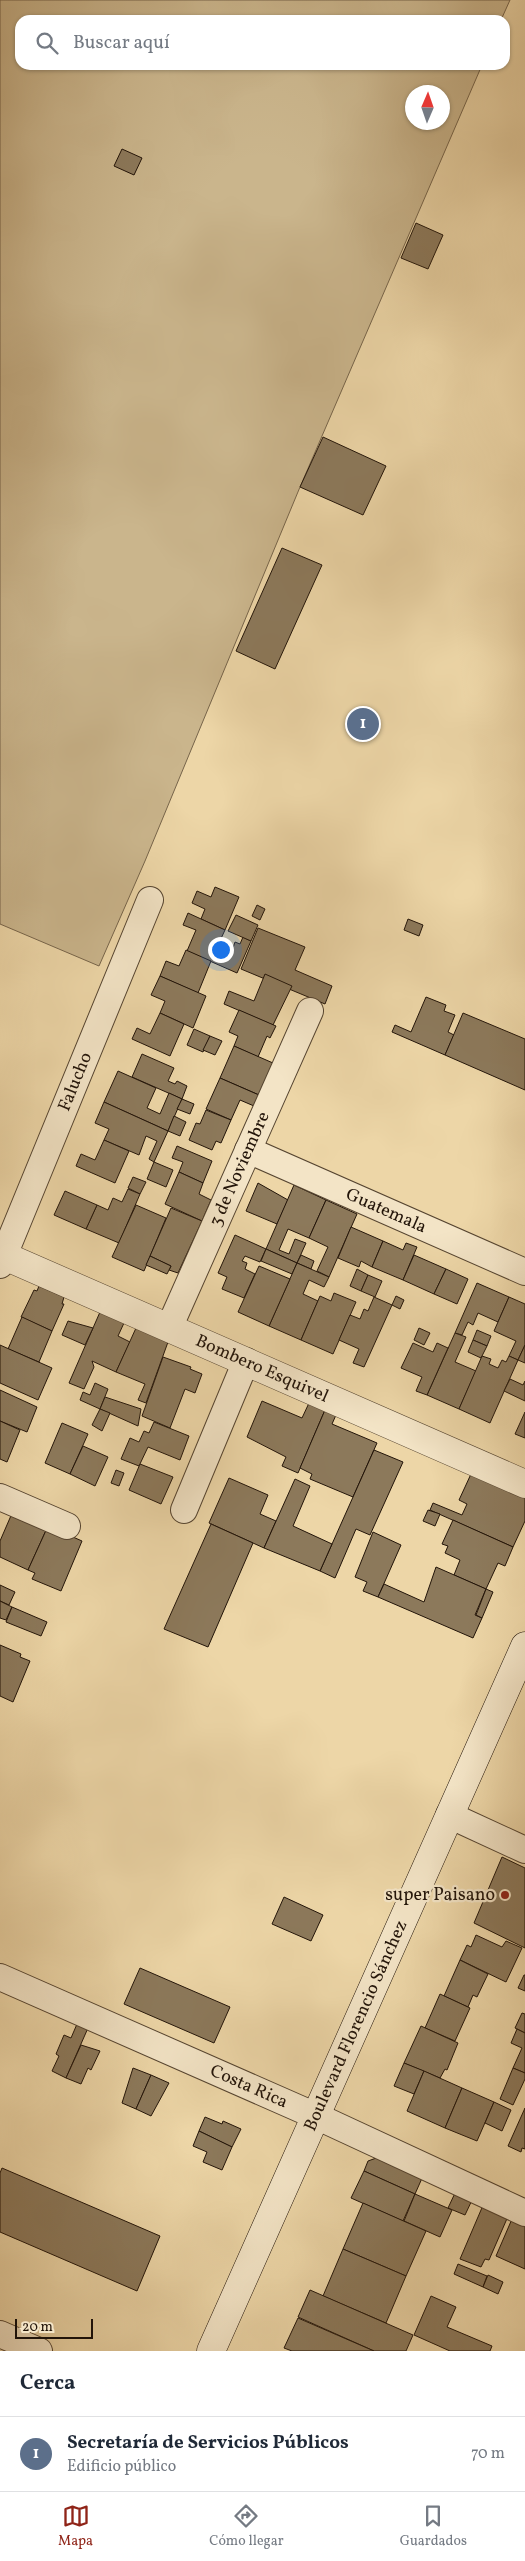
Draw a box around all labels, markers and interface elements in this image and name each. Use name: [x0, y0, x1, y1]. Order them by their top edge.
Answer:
search box: [15, 15, 510, 70]
icon: search: [33, 29, 61, 57]
text: Buscar aquí: [73, 30, 170, 56]
north arrow: [405, 85, 450, 130]
pin: 1: [347, 705, 379, 743]
your location: [208, 937, 234, 963]
street label: Falucho: [52, 1049, 99, 1115]
street label: 3 de Noviembre: [203, 1108, 276, 1230]
street label: Guatemala: [342, 1182, 431, 1240]
street label: Bombero Esquivel: [191, 1329, 333, 1409]
place label: super Paisano: [385, 1883, 495, 1908]
marker: super Paisano: [499, 1889, 511, 1901]
street label: Boulevard Florencio Sánchez: [298, 1916, 414, 2135]
street label: Costa Rica: [206, 2058, 292, 2115]
scale bar: [15, 2316, 92, 2339]
text: 20 m: [22, 2318, 53, 2337]
text: Cerca: [20, 2369, 75, 2398]
text: Secretaría de Servicios Públicos: [67, 2430, 349, 2456]
text: 1: [33, 2443, 39, 2465]
text: 70 m: [471, 2443, 505, 2465]
text: Edificio público: [67, 2456, 176, 2478]
tab: Mapa: [58, 2502, 93, 2551]
tab: Cómo llegar: [209, 2502, 284, 2551]
tab: Guardados: [400, 2502, 467, 2551]

